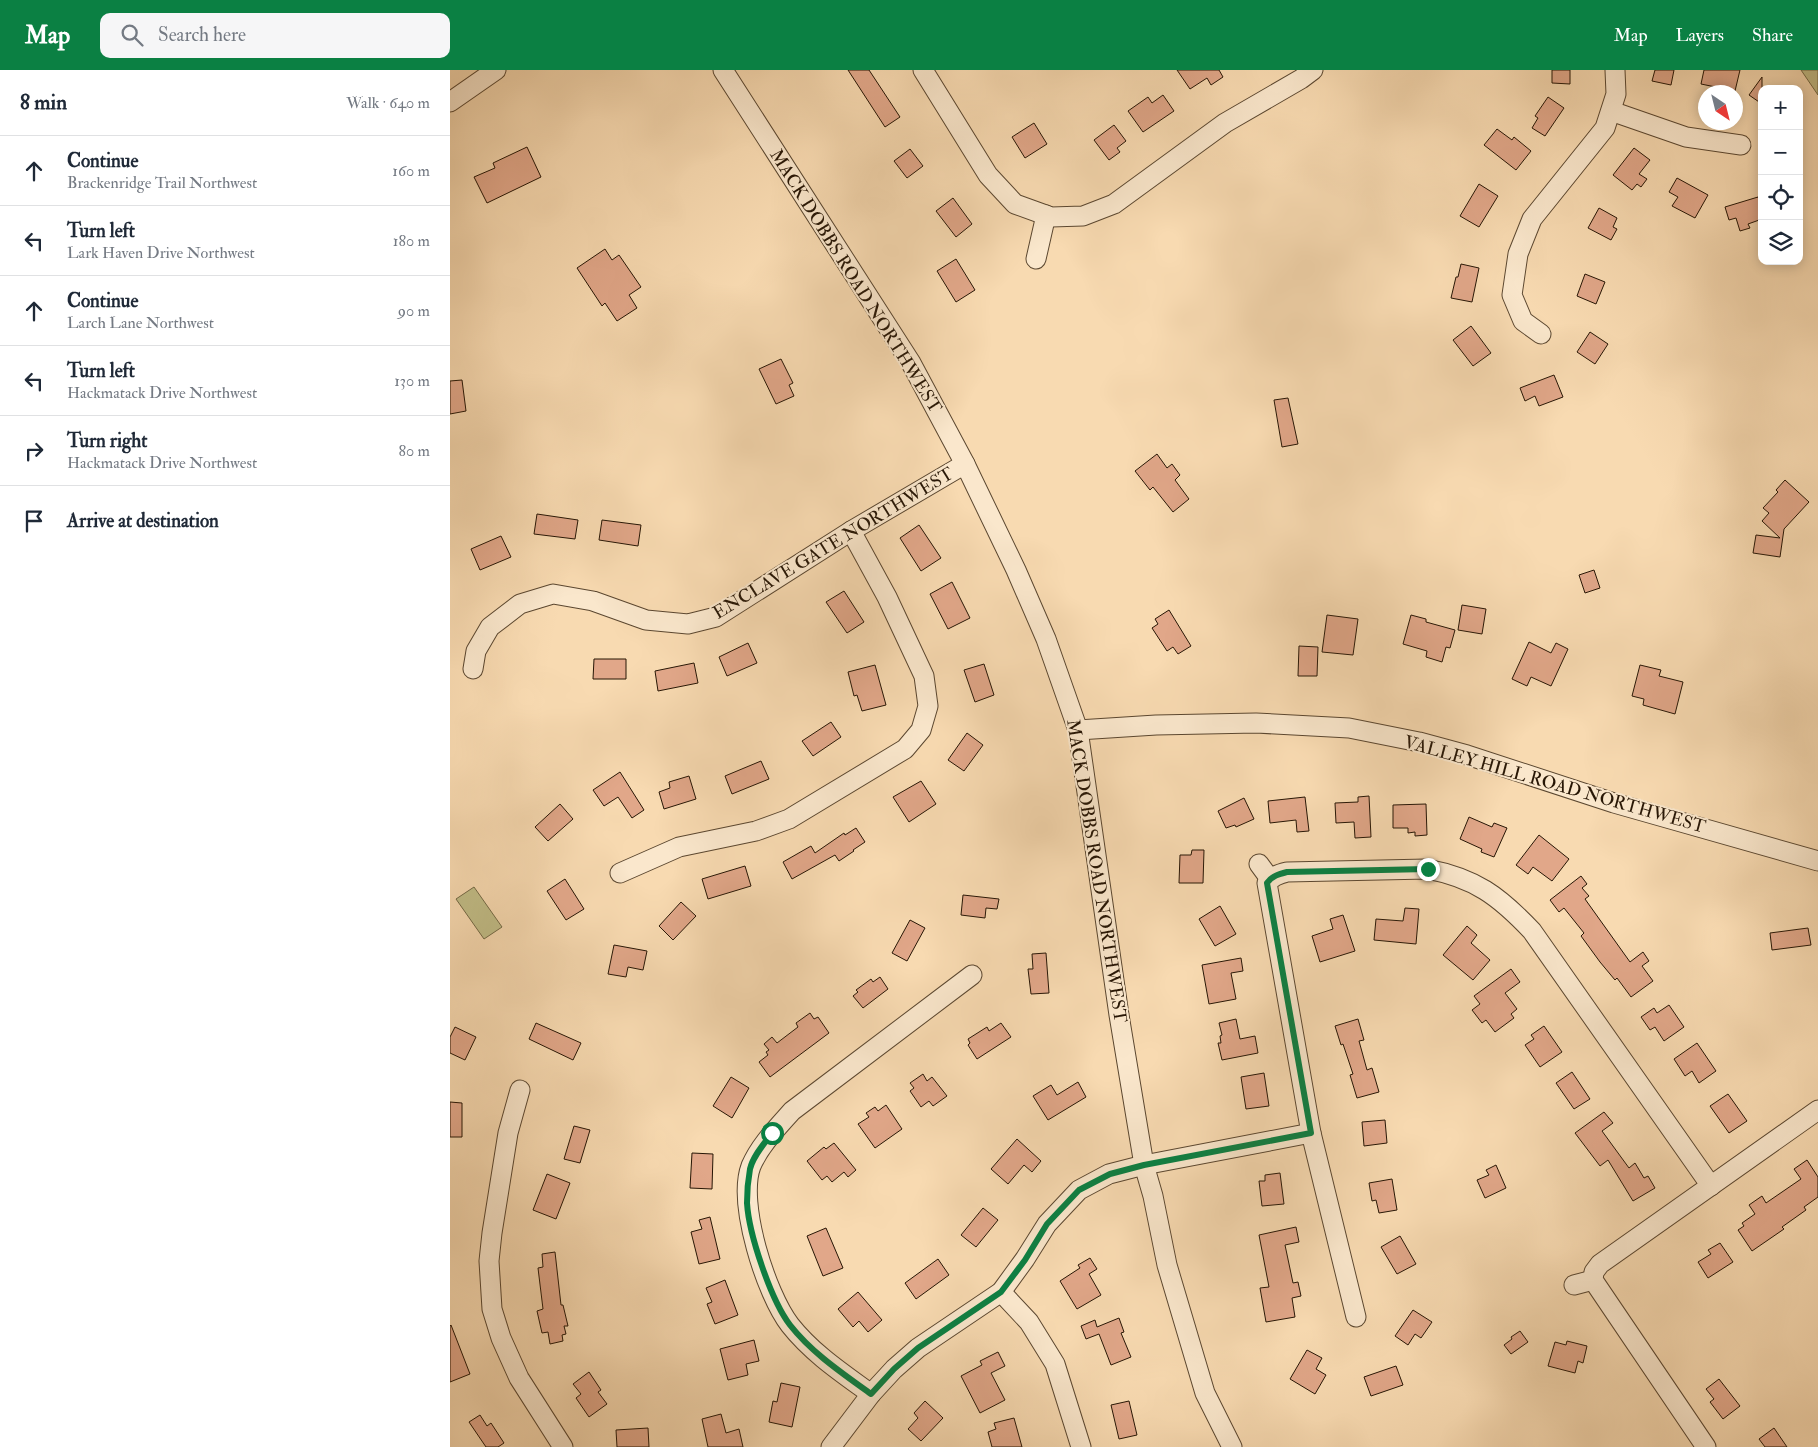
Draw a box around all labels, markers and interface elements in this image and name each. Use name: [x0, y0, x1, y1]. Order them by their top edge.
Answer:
search box: [100, 13, 450, 58]
text: Map: [25, 20, 70, 51]
icon: search: [118, 21, 146, 49]
text: Search here: [158, 23, 246, 47]
text: Map: [1614, 24, 1648, 47]
text: Layers: [1676, 24, 1724, 47]
text: Share: [1752, 24, 1793, 47]
north arrow: [1698, 85, 1743, 130]
map controls: [1758, 85, 1803, 265]
button: +: [1758, 85, 1803, 130]
text: 8 min: [20, 89, 67, 116]
text: Walk · 640 m: [346, 93, 430, 113]
button: −: [1758, 130, 1803, 175]
street label: MACK DOBBS ROAD NORTHWEST: [764, 145, 947, 418]
text: Continue: [67, 149, 138, 173]
icon: ahead: [20, 157, 48, 185]
text: 160 m: [392, 161, 430, 181]
text: Brackenridge Trail Northwest: [67, 173, 257, 193]
button: locate: [1758, 175, 1803, 220]
text: Turn left: [67, 219, 135, 243]
button: layers: [1758, 220, 1803, 265]
icon: left: [20, 227, 48, 255]
text: 180 m: [393, 231, 430, 251]
text: Lark Haven Drive Northwest: [67, 243, 255, 263]
text: Continue: [67, 289, 138, 313]
icon: ahead: [20, 297, 48, 325]
text: 90 m: [398, 301, 430, 321]
text: Larch Lane Northwest: [67, 313, 214, 333]
text: Turn left: [67, 359, 135, 383]
icon: left: [20, 367, 48, 395]
text: 130 m: [394, 371, 430, 391]
text: Hackmatack Drive Northwest: [67, 383, 257, 403]
text: Turn right: [67, 429, 147, 453]
icon: right: [20, 437, 48, 465]
text: 80 m: [399, 441, 430, 461]
text: Hackmatack Drive Northwest: [67, 453, 257, 473]
street label: ENCLAVE GATE NORTHWEST: [709, 462, 958, 625]
icon: arrive: [20, 507, 48, 535]
text: Arrive at destination: [67, 509, 219, 533]
street label: MACK DOBBS ROAD NORTHWEST: [1061, 718, 1132, 1025]
street label: VALLEY HILL ROAD NORTHWEST: [1401, 730, 1709, 839]
route end: [1417, 858, 1440, 881]
route start: [761, 1122, 784, 1145]

